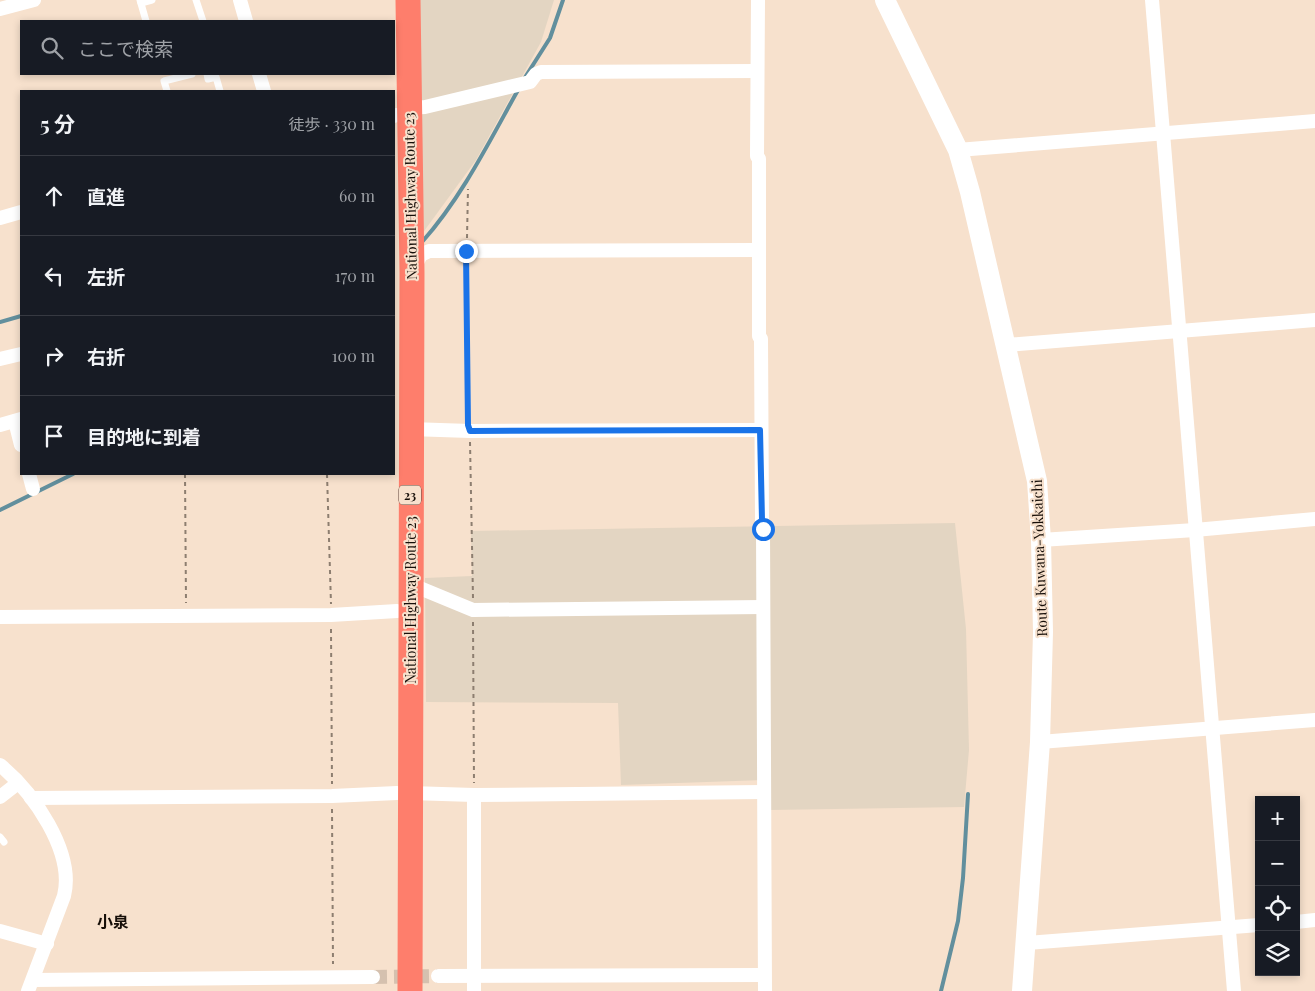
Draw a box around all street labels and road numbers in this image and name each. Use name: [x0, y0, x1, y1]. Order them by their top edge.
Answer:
street label: National Highway Route 23: [399, 112, 421, 280]
street label: Route Kuwana-Yokkaichi: [1027, 479, 1051, 637]
road number: 23: [399, 486, 421, 504]
street label: National Highway Route 23: [401, 516, 420, 684]

